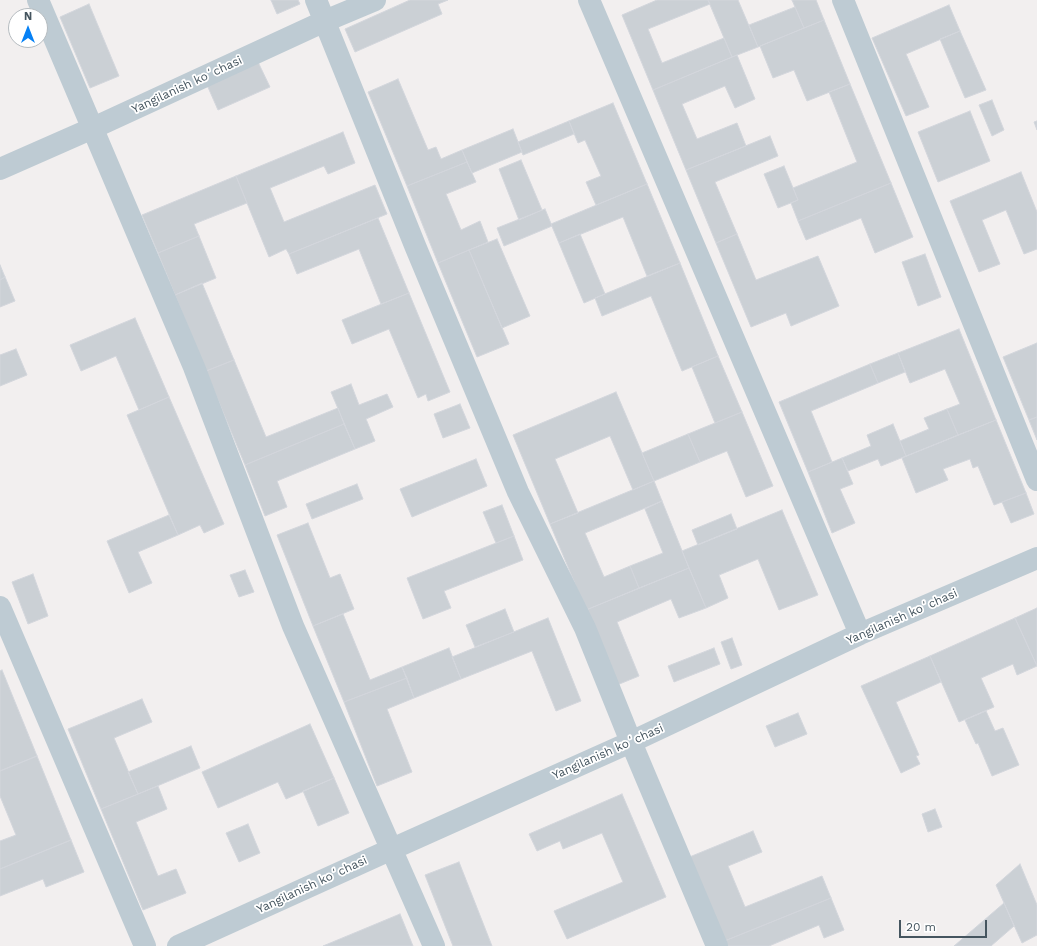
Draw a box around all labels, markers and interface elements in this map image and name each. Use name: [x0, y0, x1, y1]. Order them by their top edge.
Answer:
north arrow: [8, 8, 48, 48]
text: N: [24, 10, 32, 23]
street label: Yangilanish koʻchasi: [130, 53, 244, 117]
street label: Yangilanish koʻchasi: [844, 586, 960, 648]
street label: Yangilanish koʻchasi: [550, 721, 666, 783]
street label: Yangilanish koʻchasi: [255, 853, 369, 917]
scale bar: [901, 912, 989, 938]
text: 20 m: [906, 920, 936, 934]

